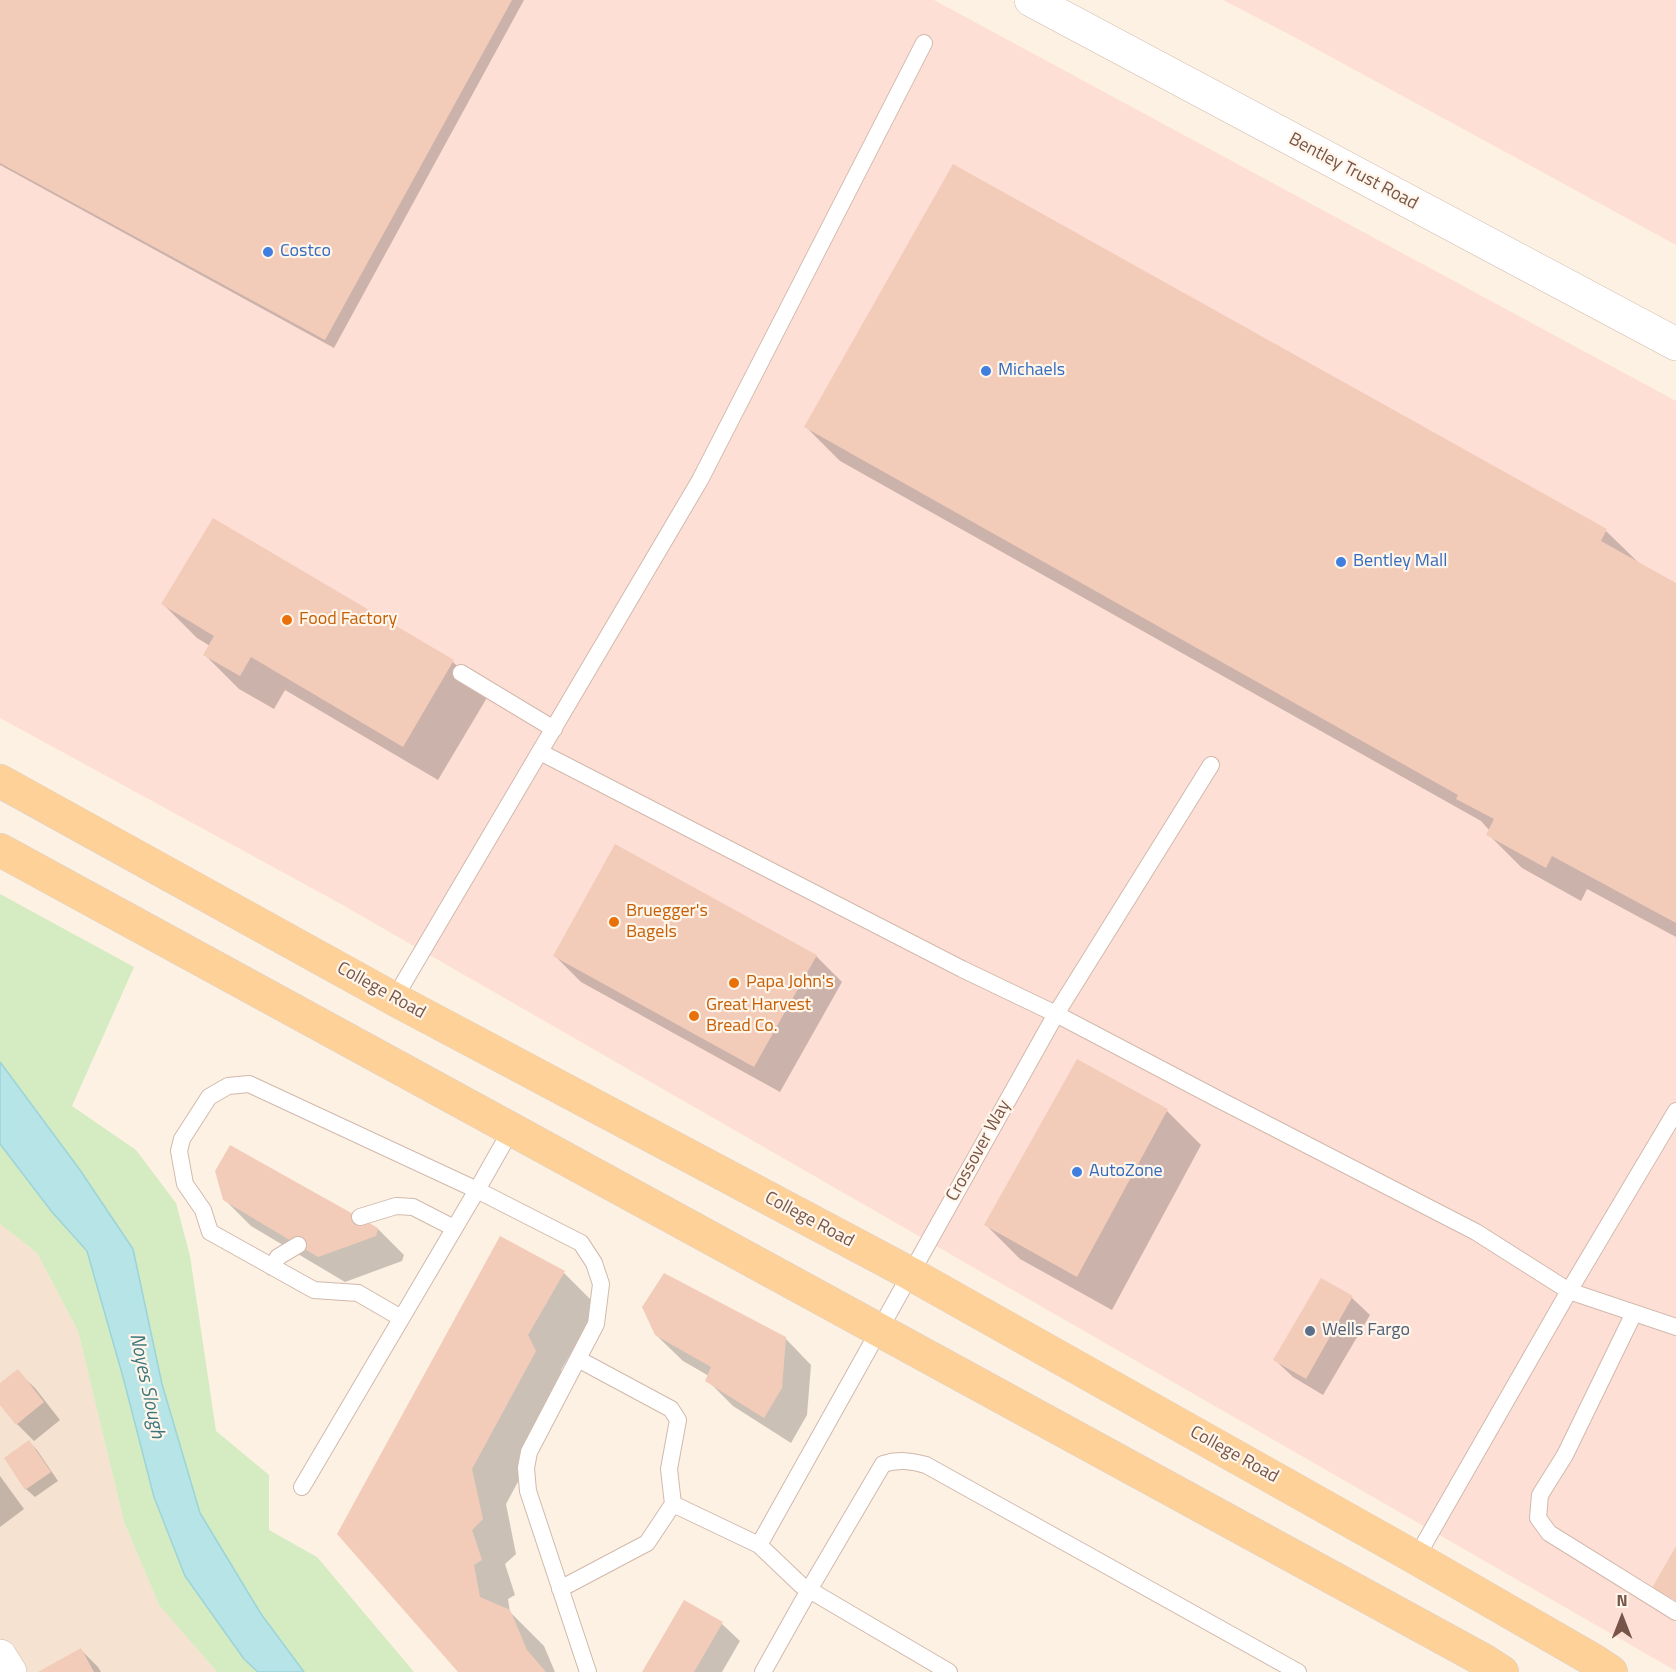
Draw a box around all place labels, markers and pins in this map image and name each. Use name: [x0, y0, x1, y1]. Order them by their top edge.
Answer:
place label: Costco: [280, 241, 331, 263]
marker: Costco: [261, 245, 275, 259]
place label: Michaels: [998, 360, 1065, 382]
marker: Michaels: [979, 364, 993, 378]
place label: Bentley Mall: [1353, 551, 1447, 573]
marker: Bentley Mall: [1334, 555, 1348, 569]
place label: Food Factory: [299, 609, 397, 631]
marker: Food Factory: [280, 613, 294, 627]
place label: Bruegger's Bagels: [626, 901, 708, 944]
marker: Bruegger's Bagels: [607, 915, 621, 929]
place label: Papa John's: [746, 972, 834, 994]
marker: Papa John's: [727, 976, 741, 990]
place label: Great Harvest Bread Co.: [706, 995, 811, 1038]
marker: Great Harvest Bread Co.: [687, 1009, 701, 1023]
place label: AutoZone: [1089, 1161, 1163, 1183]
marker: AutoZone: [1070, 1165, 1084, 1179]
place label: Wells Fargo: [1322, 1320, 1410, 1342]
marker: Wells Fargo: [1303, 1324, 1317, 1338]

